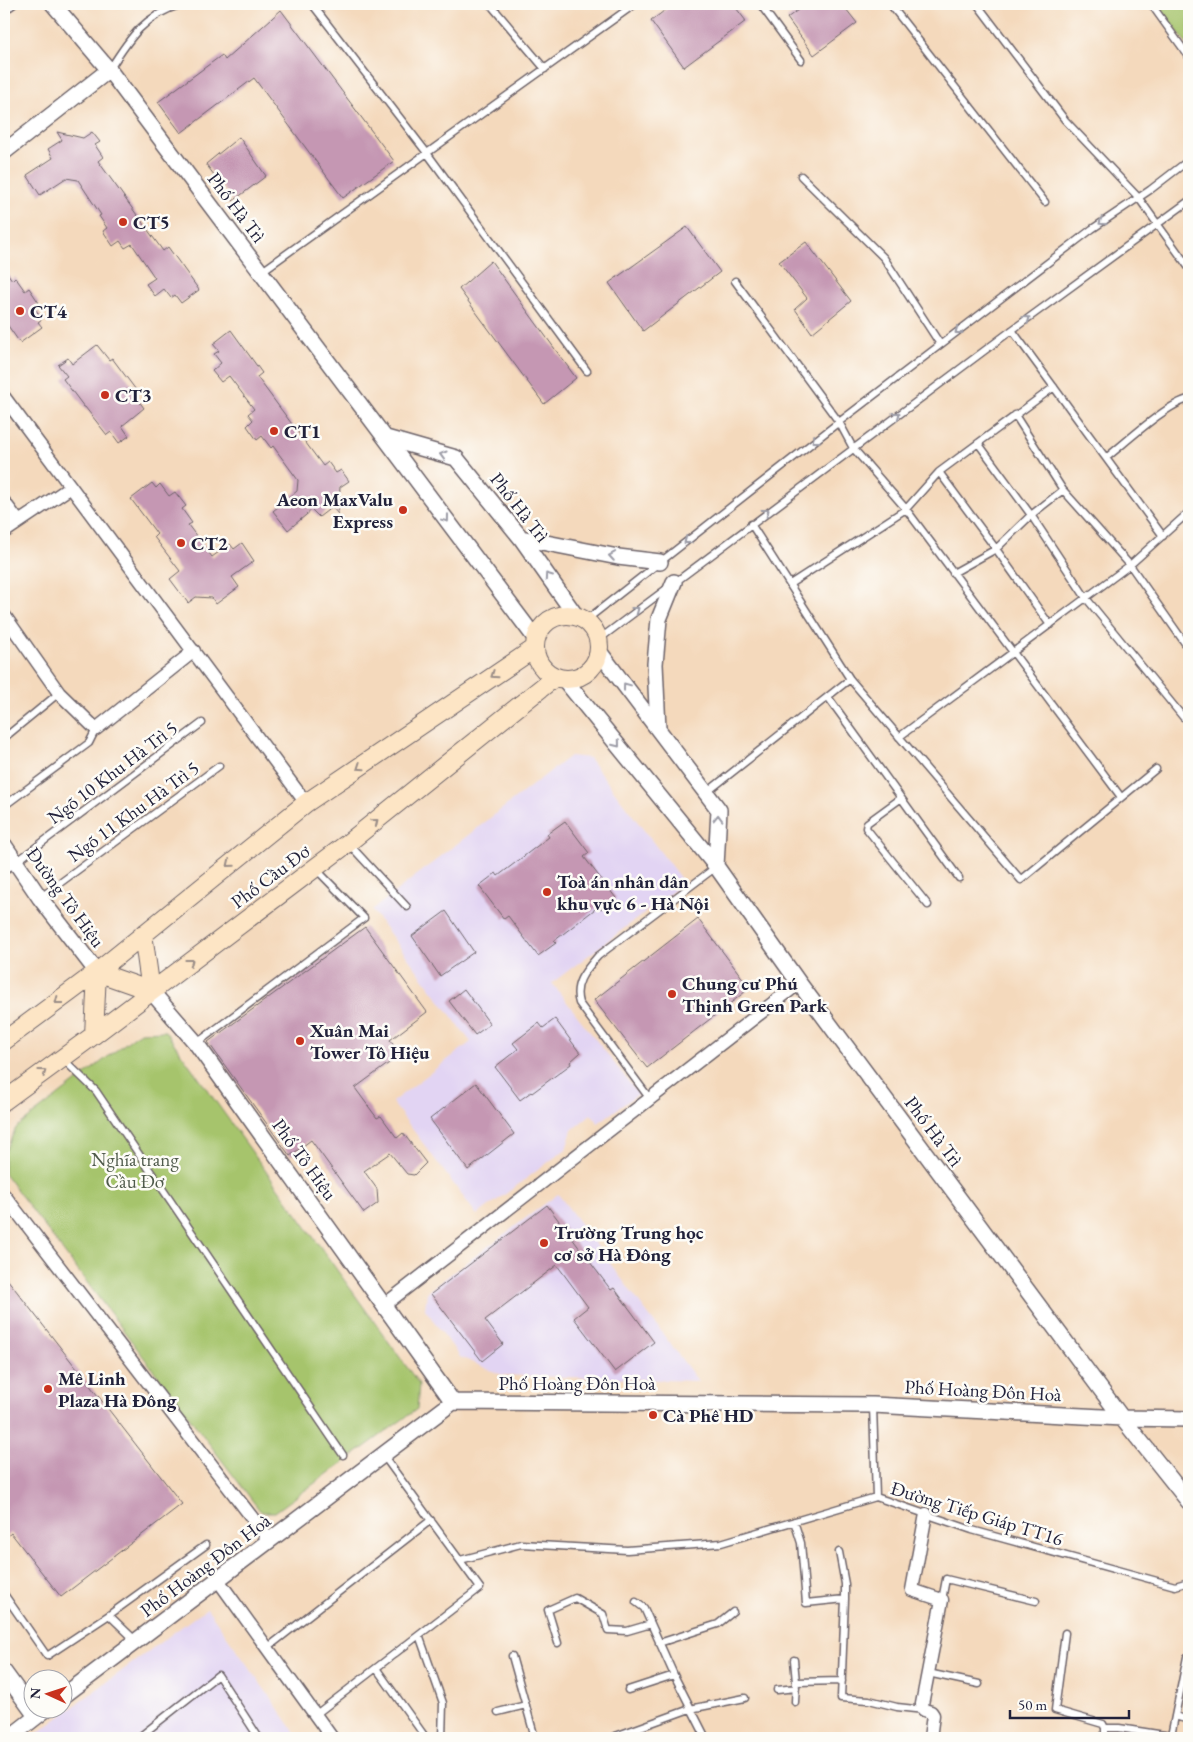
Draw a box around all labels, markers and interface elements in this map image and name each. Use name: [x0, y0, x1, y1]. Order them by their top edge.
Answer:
street label: Phố Hà Trì: [202, 167, 271, 248]
place label: CT5: [133, 210, 170, 235]
marker: CT5: [117, 216, 129, 228]
one-way arrow: [1098, 216, 1107, 225]
place label: CT4: [30, 299, 68, 324]
marker: CT4: [14, 305, 26, 317]
one-way arrow: [1021, 316, 1030, 324]
one-way arrow: [954, 325, 964, 334]
place label: CT3: [115, 383, 152, 408]
marker: CT3: [99, 389, 111, 401]
one-way arrow: [891, 413, 900, 421]
place label: CT1: [284, 419, 321, 444]
marker: CT1: [268, 425, 280, 437]
one-way arrow: [812, 435, 821, 443]
one-way arrow: [440, 450, 448, 460]
street label: Phố Hà Trì: [484, 467, 555, 548]
place label: Aeon MaxValu Express: [276, 487, 394, 534]
marker: Aeon MaxValu Express: [397, 504, 409, 516]
one-way arrow: [760, 510, 769, 518]
one-way arrow: [441, 513, 449, 522]
place label: CT2: [191, 531, 228, 556]
one-way arrow: [684, 535, 693, 544]
marker: CT2: [175, 537, 187, 549]
one-way arrow: [608, 552, 616, 562]
one-way arrow: [545, 572, 554, 582]
one-way arrow: [630, 607, 640, 616]
one-way arrow: [491, 669, 500, 678]
one-way arrow: [623, 682, 632, 692]
street label: Ngõ 10 Khu Hà Trì 5: [42, 715, 182, 830]
one-way arrow: [611, 738, 619, 747]
street label: Ngõ 11 Khu Hà Trì 5: [63, 755, 204, 868]
one-way arrow: [356, 760, 365, 770]
one-way arrow: [713, 814, 724, 822]
one-way arrow: [369, 819, 378, 827]
street label: Phố Cầu Đơ: [226, 838, 315, 914]
street label: Đường Tô Hiệu: [21, 842, 110, 952]
one-way arrow: [227, 859, 236, 867]
place label: Toà án nhân dân khu vực 6 - Hà Nội: [557, 869, 709, 916]
marker: Toà án nhân dân khu vực 6 - Hà Nội: [541, 886, 553, 898]
one-way arrow: [184, 959, 194, 968]
place label: Chung cư Phú Thịnh Green Park: [682, 971, 828, 1018]
marker: Chung cư Phú Thịnh Green Park: [666, 988, 678, 1000]
one-way arrow: [54, 995, 64, 1004]
place label: Xuân Mai Tower Tô Hiệu: [309, 1018, 430, 1065]
marker: Xuân Mai Tower Tô Hiệu: [294, 1035, 306, 1047]
one-way arrow: [37, 1069, 47, 1078]
street label: Phố Hà Trì: [899, 1091, 968, 1172]
street label: Phố Tô Hiệu: [267, 1114, 343, 1205]
park label: Nghĩa trang Cầu Đơ: [91, 1147, 179, 1194]
place label: Trường Trung học cơ sở Hà Đông: [554, 1220, 704, 1267]
marker: Trường Trung học cơ sở Hà Đông: [538, 1237, 550, 1249]
place label: Mê Linh Plaza Hà Đông: [58, 1366, 177, 1413]
street label: Phố Hoàng Đôn Hoà: [498, 1371, 656, 1396]
street label: Phố Hoàng Đôn Hoà: [904, 1374, 1062, 1407]
marker: Mê Linh Plaza Hà Đông: [42, 1383, 54, 1395]
place label: Cà Phê HD: [663, 1403, 754, 1428]
marker: Cà Phê HD: [647, 1409, 659, 1421]
street label: Đường Tiếp Giáp TT16: [888, 1475, 1066, 1552]
street label: Phố Hoàng Đôn Hoà: [135, 1508, 276, 1623]
north arrow: [22, 1670, 72, 1720]
text: N: [26, 1687, 44, 1699]
scale bar: [1010, 1687, 1129, 1719]
text: 50 m: [1018, 1695, 1047, 1714]

